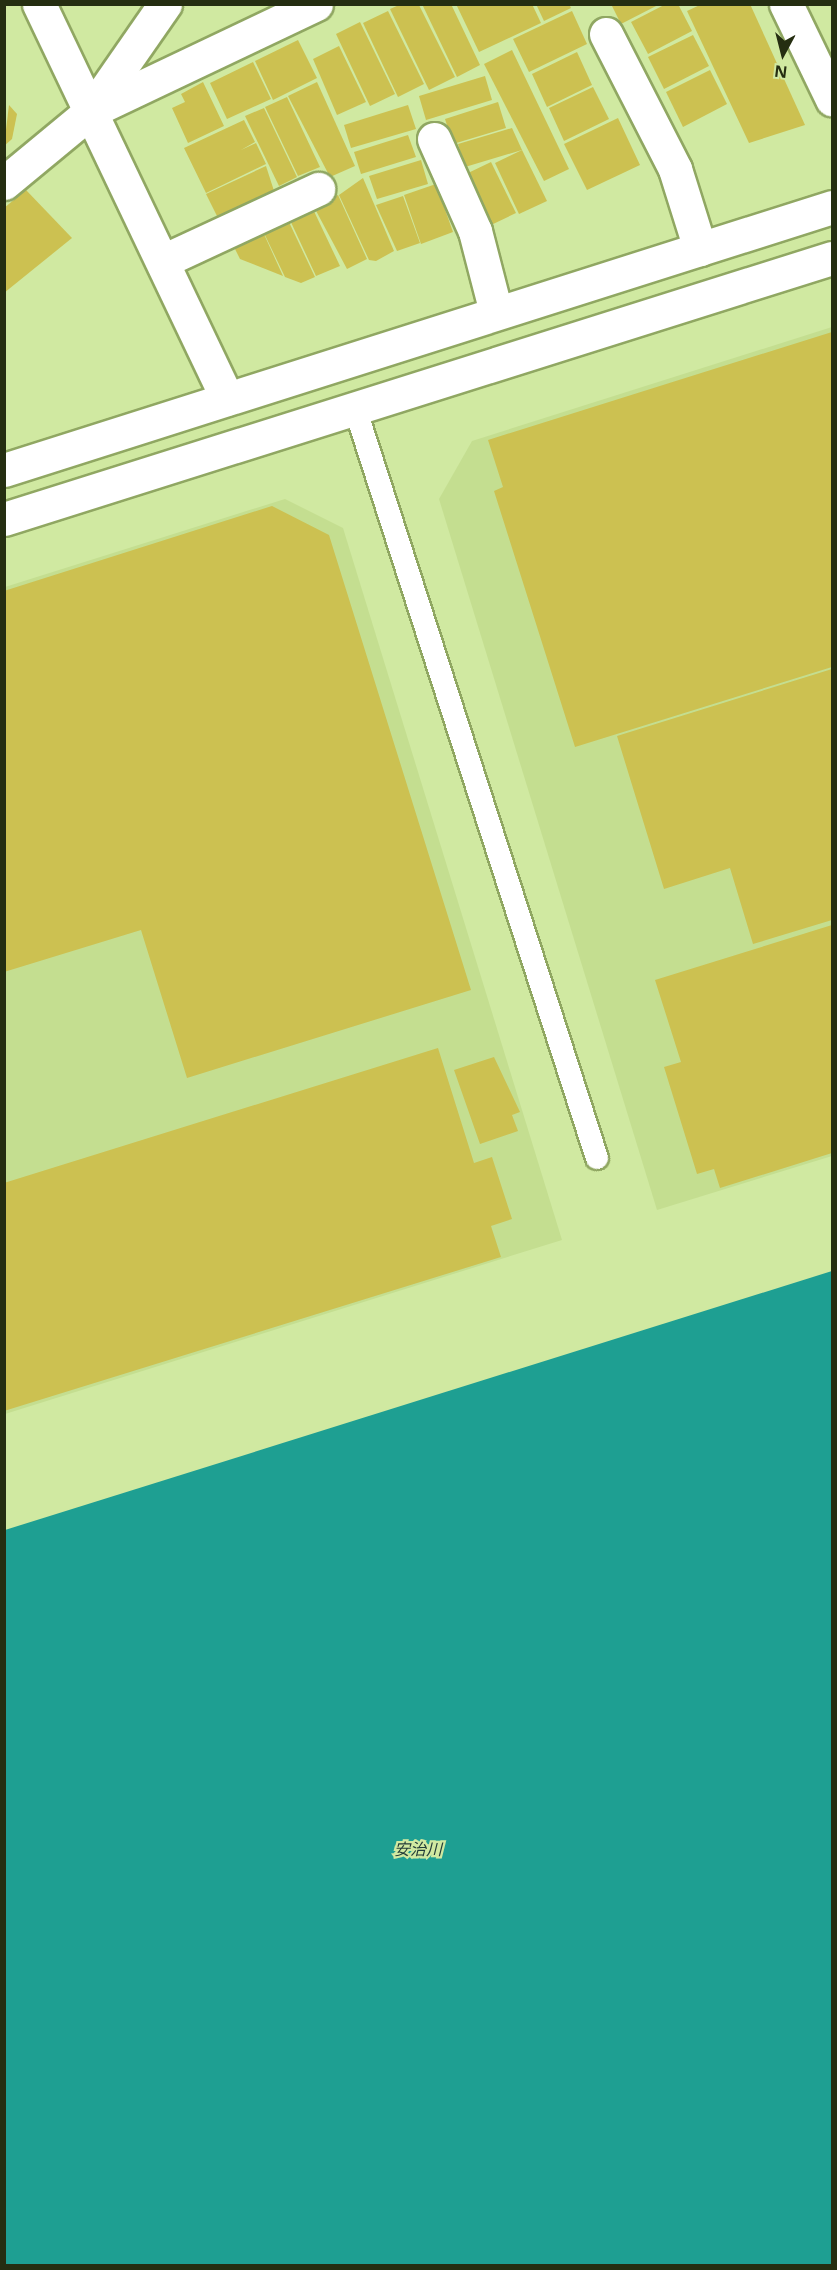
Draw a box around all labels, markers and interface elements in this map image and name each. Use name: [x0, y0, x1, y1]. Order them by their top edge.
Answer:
north arrow: [753, 24, 813, 84]
text: N: [773, 60, 789, 84]
water label: 安治川: [394, 1839, 442, 1859]

